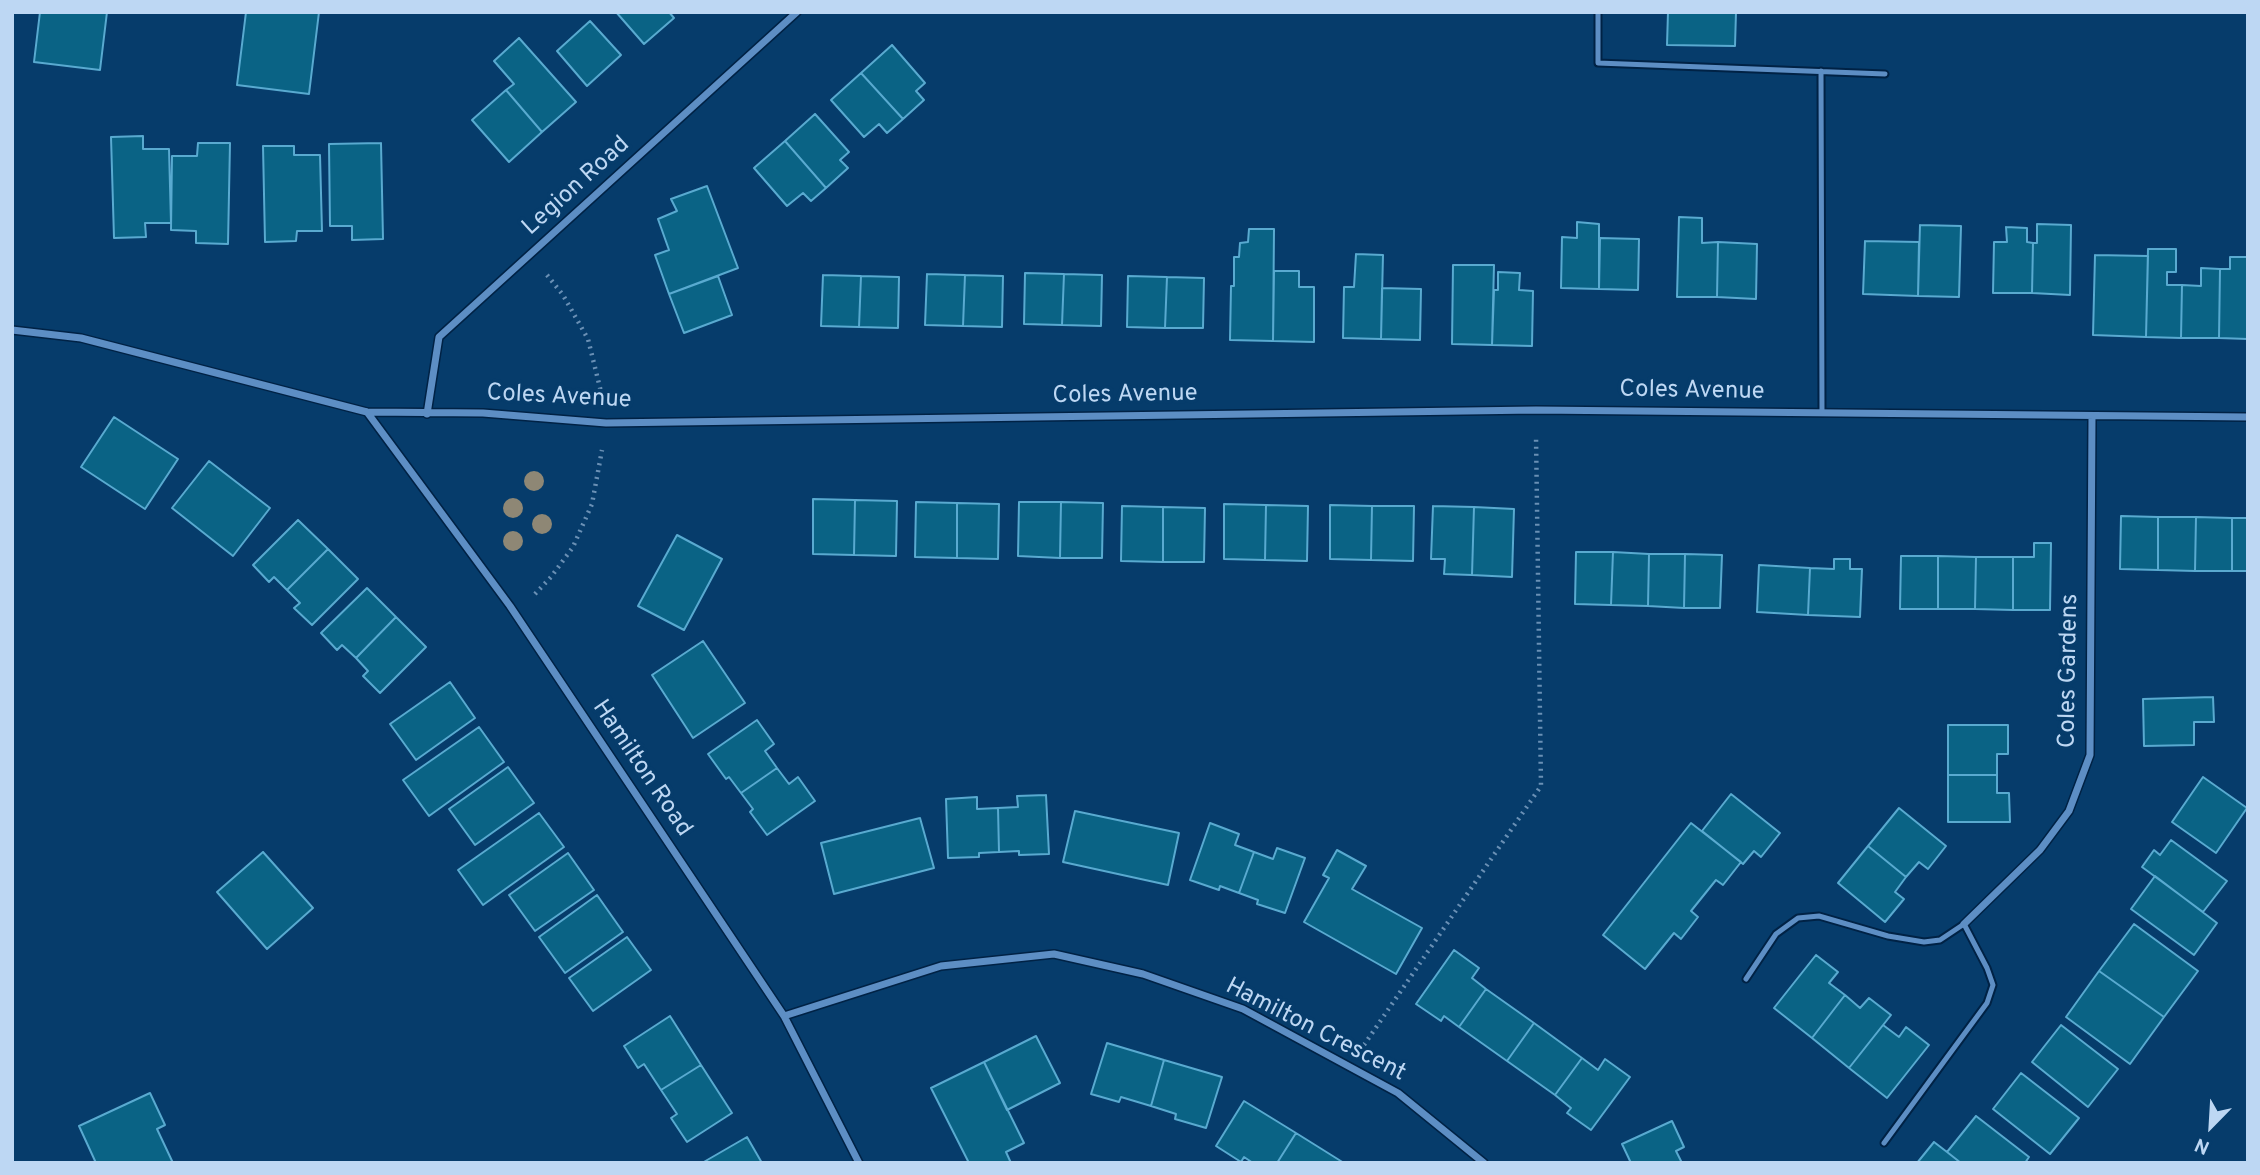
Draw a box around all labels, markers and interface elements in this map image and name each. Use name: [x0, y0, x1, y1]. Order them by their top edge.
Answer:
street label: Legion Road: [517, 131, 637, 243]
street label: Coles Avenue: [1619, 376, 1765, 408]
street label: Coles Avenue: [486, 380, 632, 416]
street label: Coles Avenue: [1052, 380, 1198, 412]
street label: Coles Gardens: [2054, 594, 2086, 748]
street label: Hamilton Road: [585, 695, 697, 843]
street label: Hamilton Crescent: [1220, 973, 1410, 1089]
north arrow: [2176, 1091, 2246, 1161]
text: N: [2191, 1131, 2214, 1159]

